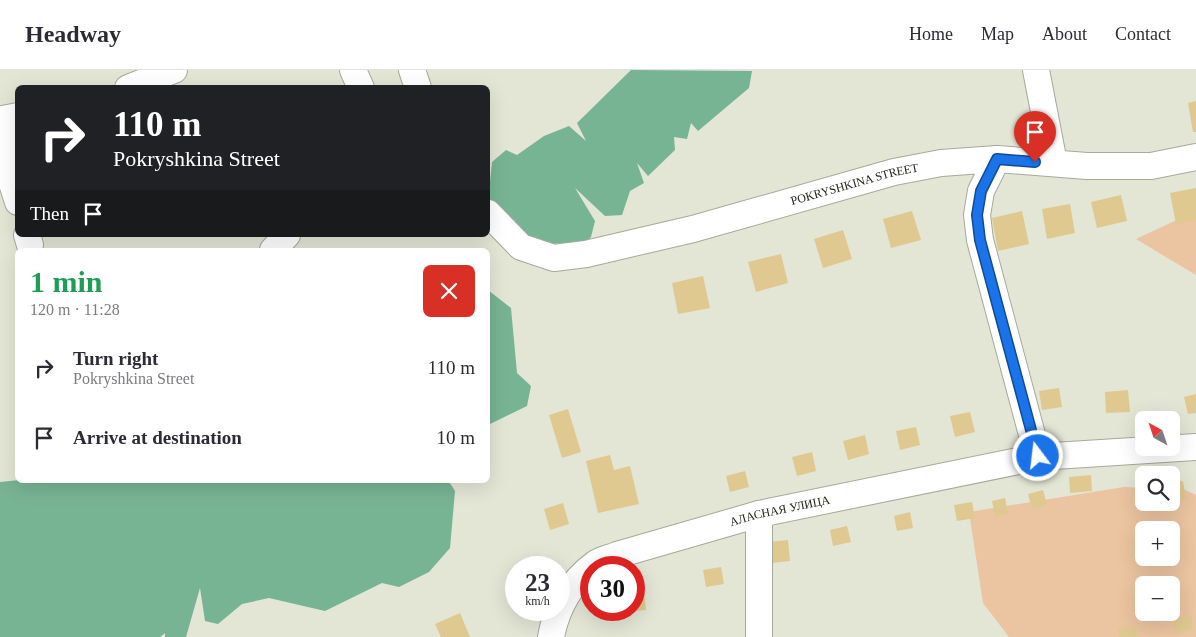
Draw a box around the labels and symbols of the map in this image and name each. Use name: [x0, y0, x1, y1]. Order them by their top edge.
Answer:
pin: [1014, 111, 1056, 162]
street label: POKRYSHKINA STREET: [789, 160, 920, 208]
north arrow: [1135, 411, 1180, 456]
position arrow: [1011, 429, 1063, 481]
street label: АЛАСНАЯ УЛИЦА: [728, 493, 832, 529]
speed limit sign: 30: [580, 556, 645, 621]

